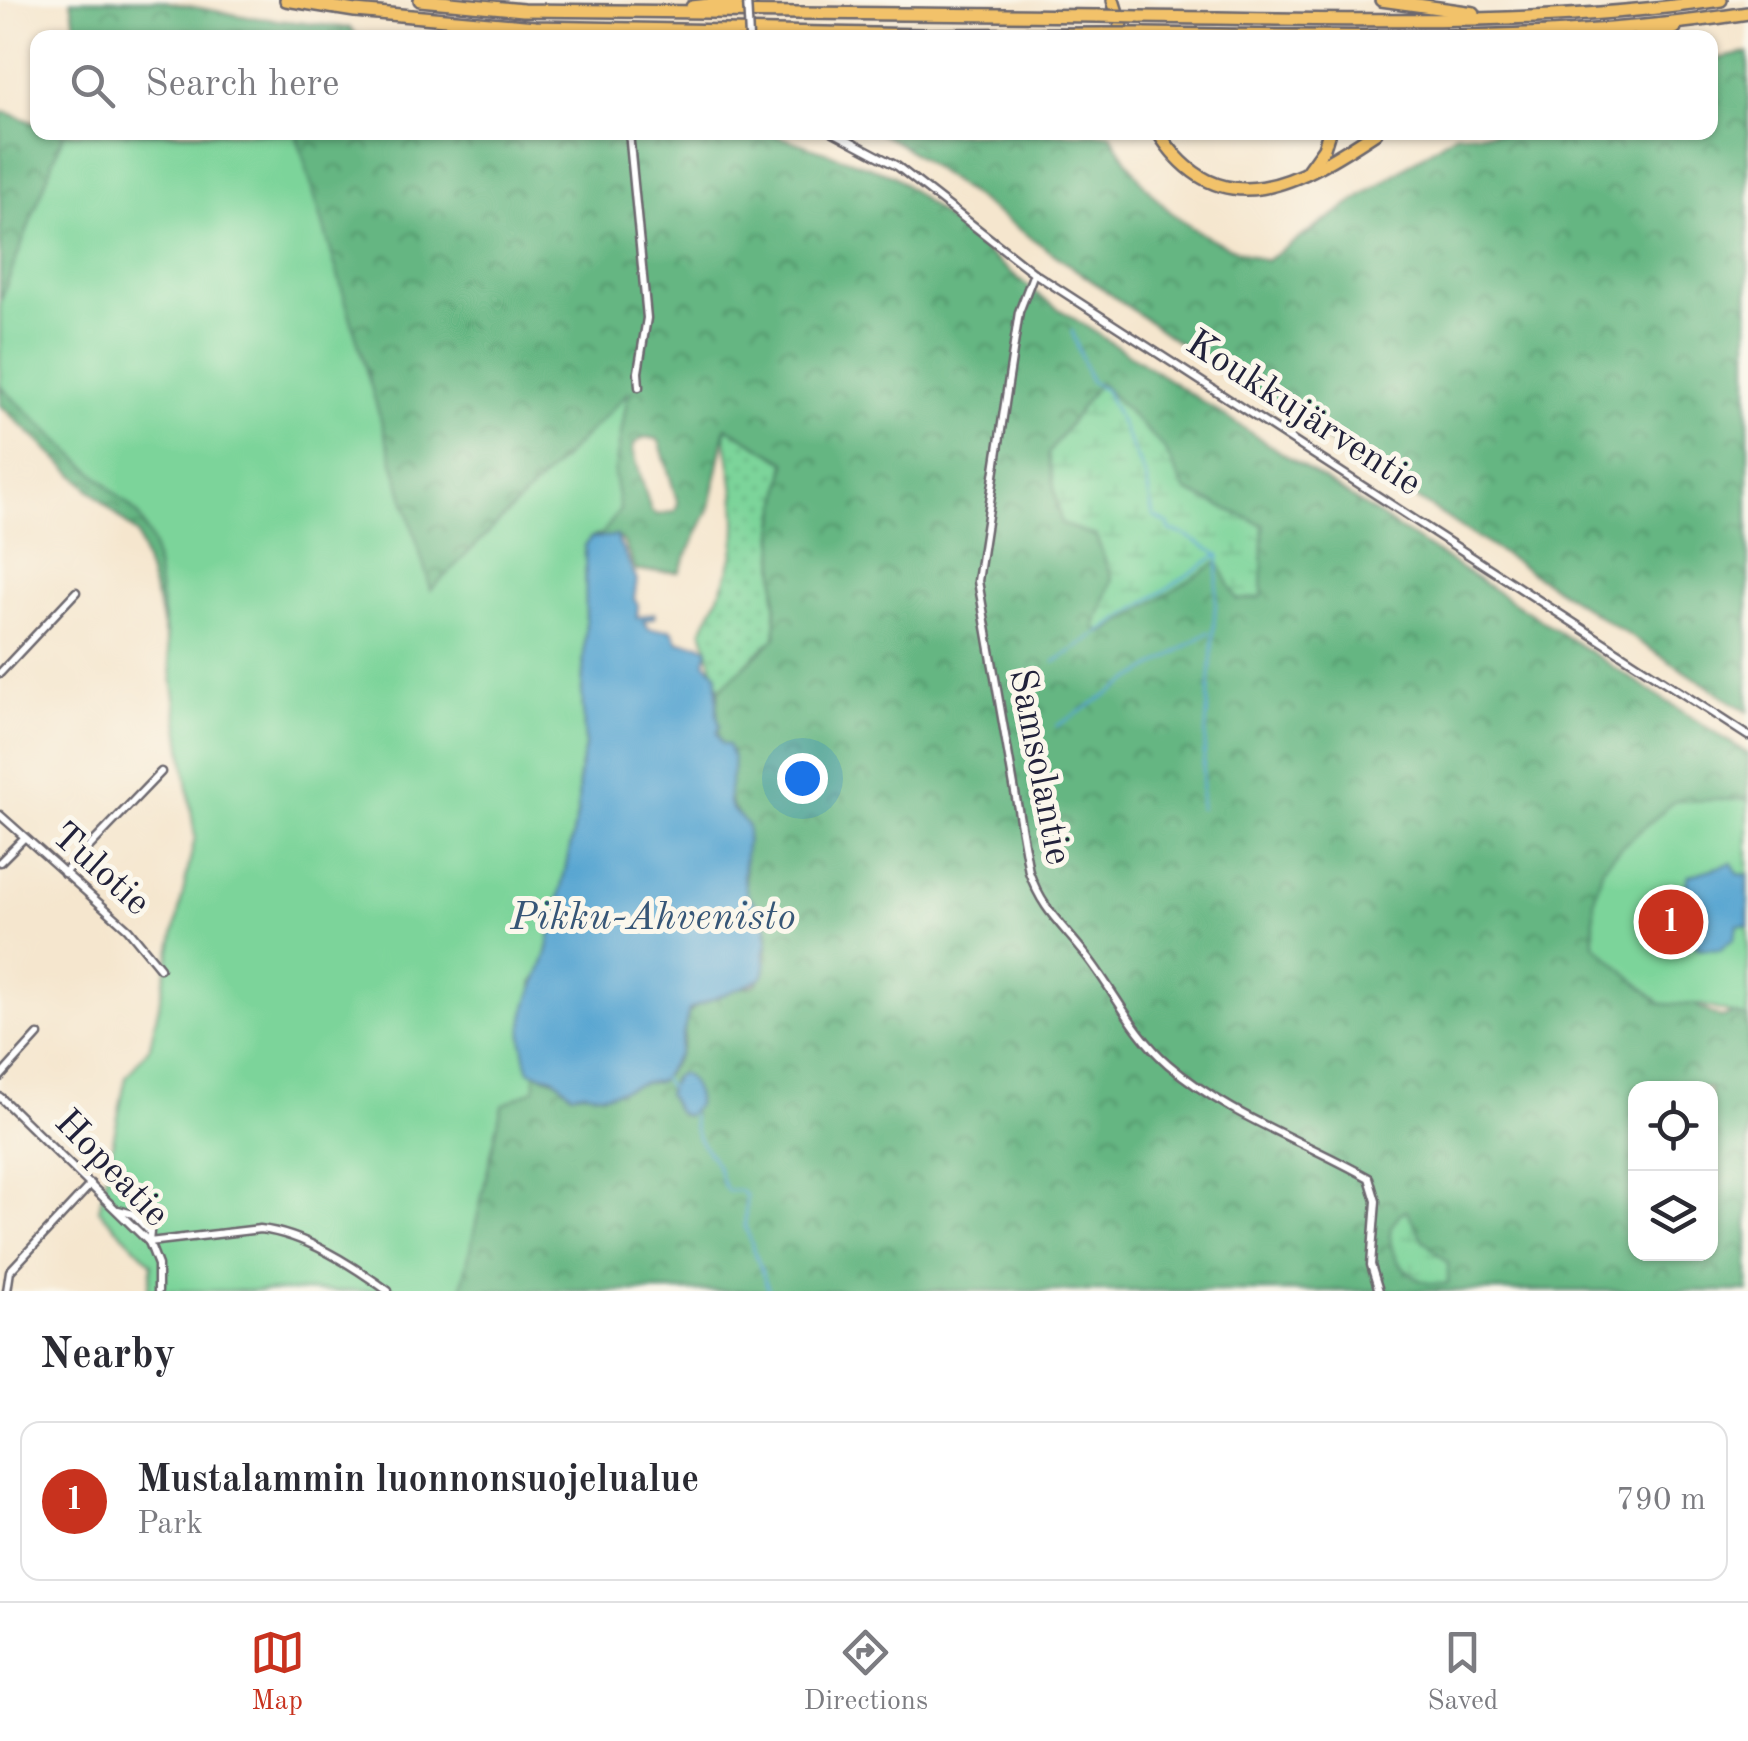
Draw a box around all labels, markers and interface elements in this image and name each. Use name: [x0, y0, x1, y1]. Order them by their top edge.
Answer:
search box: [30, 30, 1718, 140]
icon: search: [65, 58, 120, 113]
text: Search here: [145, 66, 340, 104]
street label: Koukkujärventie: [1179, 324, 1427, 504]
street label: Samsolantie: [1001, 666, 1077, 868]
your location: [777, 753, 828, 804]
street label: Tulotie: [44, 817, 156, 923]
pin: 1: [1638, 884, 1704, 960]
water label: Pikku-Ahvenisto: [509, 899, 796, 939]
map controls: [1628, 1081, 1718, 1261]
button: locate: [1628, 1081, 1718, 1171]
street label: Hopeatie: [47, 1103, 175, 1235]
button: layers: [1628, 1171, 1718, 1261]
text: Nearby: [40, 1335, 176, 1377]
text: Mustalammin luonnonsuojelualue: [137, 1462, 699, 1500]
text: 1: [65, 1485, 84, 1517]
text: 790 m: [1616, 1485, 1706, 1517]
text: Park: [137, 1509, 203, 1541]
tab: Map: [250, 1625, 305, 1720]
tab: Directions: [804, 1625, 928, 1720]
tab: Saved: [1427, 1625, 1498, 1720]

